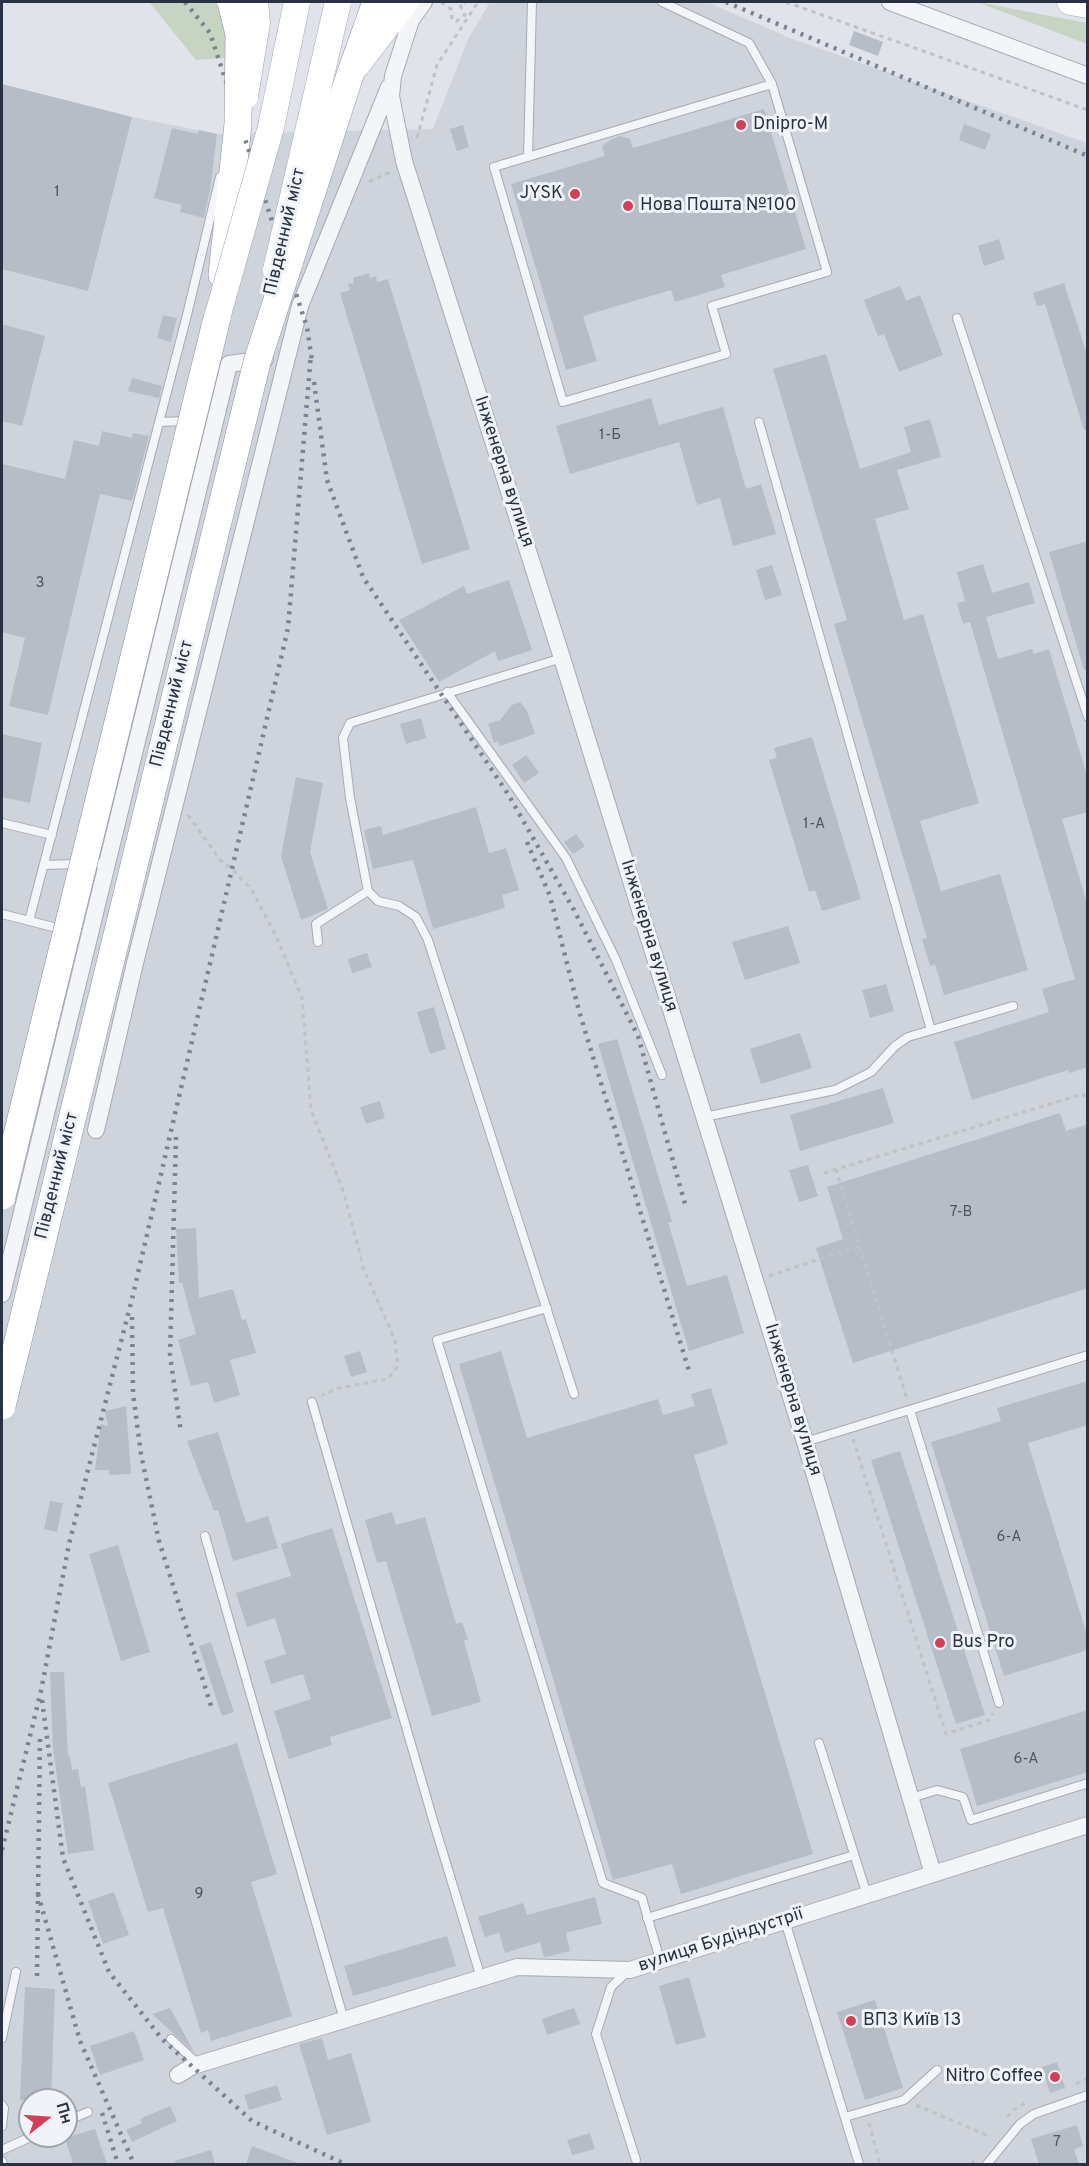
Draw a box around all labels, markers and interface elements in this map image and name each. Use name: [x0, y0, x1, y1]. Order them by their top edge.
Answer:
place label: Dnipro-M: [753, 114, 828, 136]
marker: Dnipro-M: [734, 118, 748, 132]
street label: Південний міст: [261, 166, 311, 298]
place label: JYSK: [519, 183, 563, 205]
house number: 1: [54, 184, 60, 202]
marker: JYSK: [568, 187, 582, 201]
place label: Нова Пошта №100: [640, 195, 796, 217]
marker: Нова Пошта №100: [621, 199, 635, 213]
street label: Інженерна вулиця: [468, 394, 538, 550]
house number: 1-Б: [599, 427, 621, 445]
house number: 3: [35, 575, 45, 593]
street label: Південний міст: [147, 638, 199, 770]
house number: 1-А: [803, 816, 825, 834]
street label: Інженерна вулиця: [615, 857, 681, 1015]
street label: Південний міст: [32, 1110, 84, 1242]
house number: 7-В: [950, 1204, 972, 1222]
street label: Інженерна вулиця: [759, 1321, 825, 1479]
house number: 6-А: [997, 1529, 1021, 1547]
place label: Bus Pro: [952, 1632, 1015, 1654]
marker: Bus Pro: [933, 1636, 947, 1650]
house number: 6-А: [1014, 1751, 1038, 1769]
house number: 9: [195, 1886, 203, 1904]
street label: вулиця Будіндустрії: [636, 1904, 806, 1978]
place label: ВПЗ Київ 13: [863, 2010, 961, 2032]
marker: ВПЗ Київ 13: [844, 2014, 858, 2028]
place label: Nitro Coffee: [945, 2066, 1043, 2088]
marker: Nitro Coffee: [1048, 2070, 1062, 2084]
north arrow: [18, 2088, 78, 2148]
text: Пн: [51, 2100, 76, 2127]
house number: 7: [1053, 2134, 1061, 2152]

